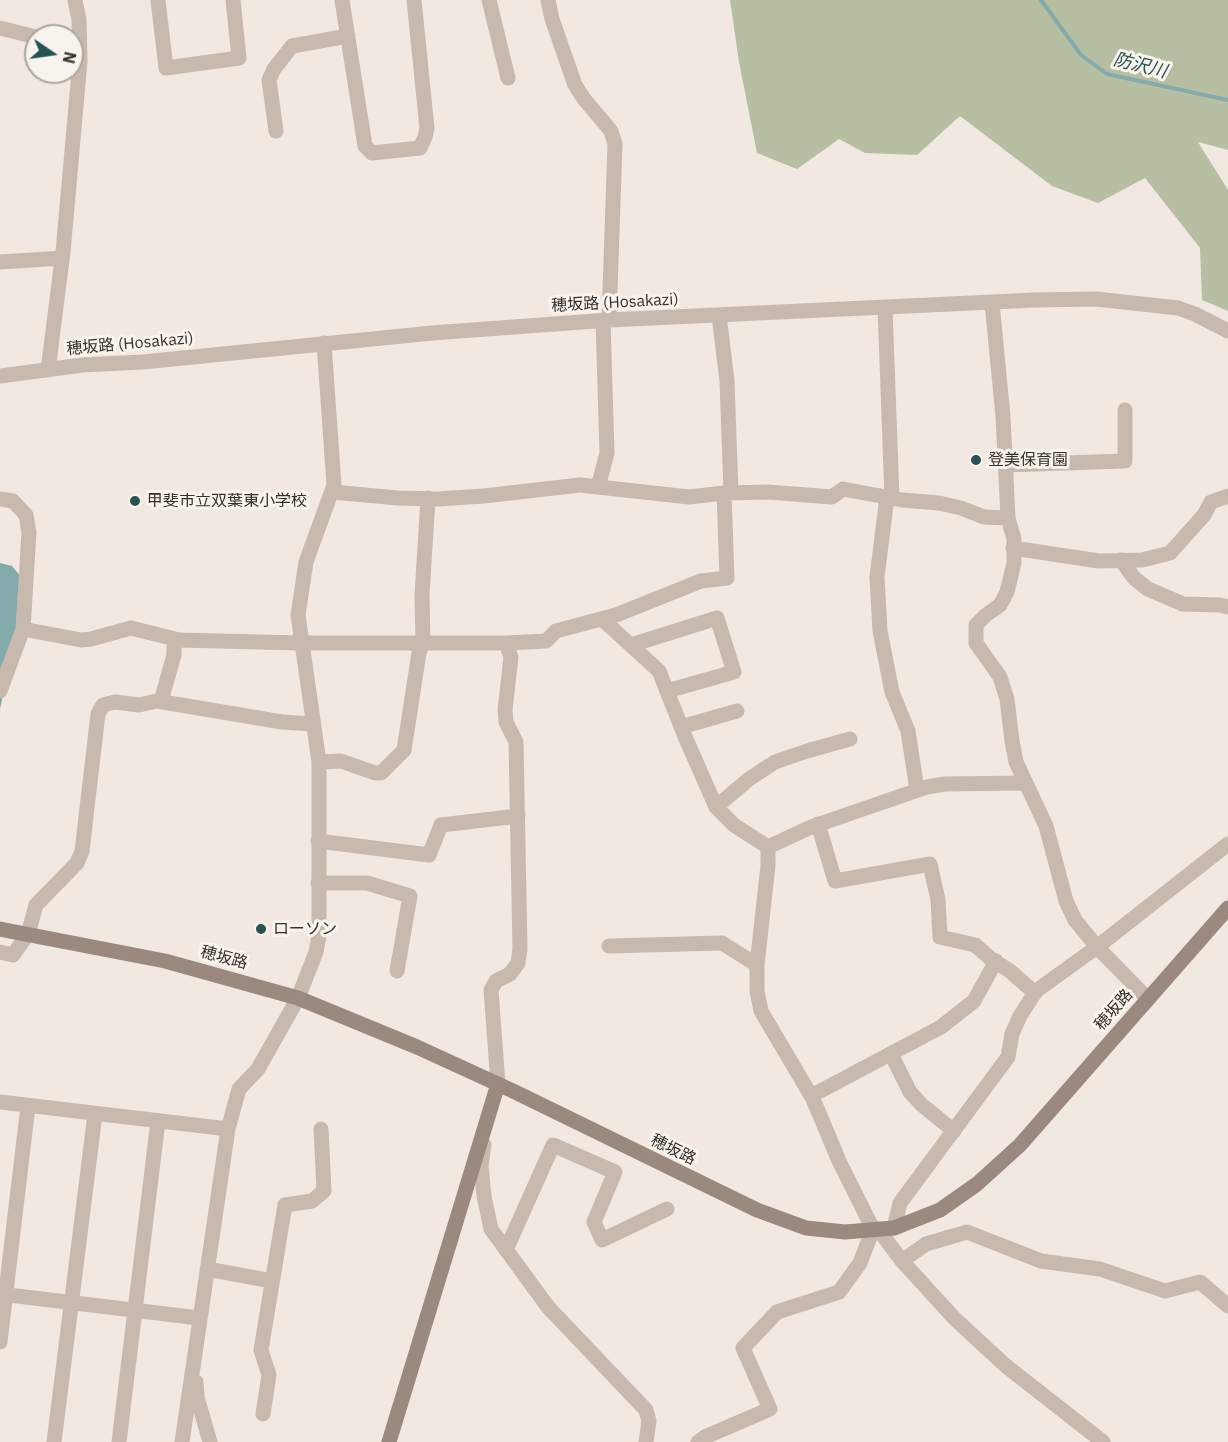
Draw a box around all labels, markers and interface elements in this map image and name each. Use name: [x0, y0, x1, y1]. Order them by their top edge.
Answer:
north arrow: [24, 24, 84, 84]
water label: 防沢川: [1111, 49, 1169, 83]
text: N: [59, 50, 81, 65]
street label: 穂坂路 (Hosakazi): [551, 290, 679, 316]
street label: 穂坂路 (Hosakazi): [66, 329, 194, 359]
place label: 登美保育園: [988, 450, 1068, 470]
marker: 登美保育園: [969, 453, 983, 467]
place label: 甲斐市立双葉東小学校: [147, 491, 307, 511]
marker: 甲斐市立双葉東小学校: [128, 494, 142, 508]
place label: ローソン: [273, 919, 337, 939]
marker: ローソン: [254, 922, 268, 936]
street label: 穂坂路: [198, 943, 250, 973]
street label: 穂坂路: [1091, 986, 1137, 1034]
street label: 穂坂路: [647, 1131, 699, 1169]

